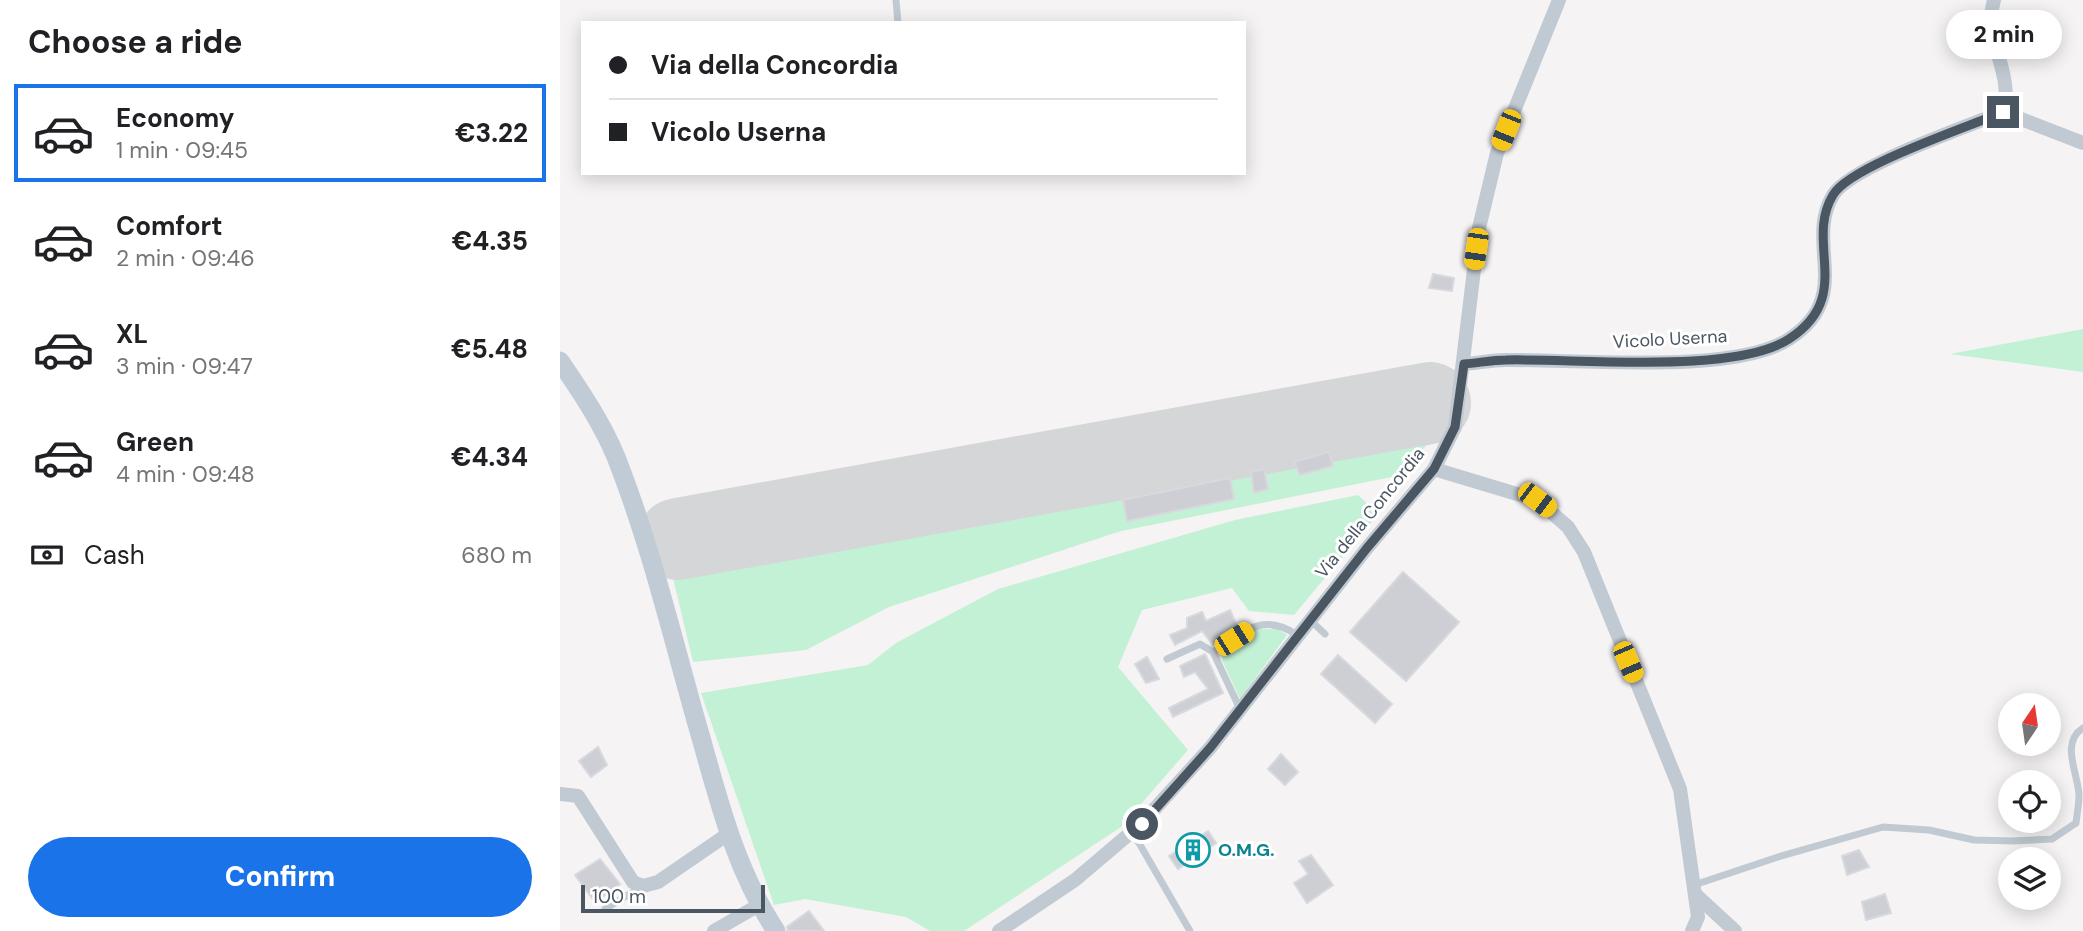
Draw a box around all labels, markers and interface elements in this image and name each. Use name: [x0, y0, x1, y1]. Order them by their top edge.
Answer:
callout: 2 min: [1945, 10, 2061, 60]
text: 2 min: [1973, 19, 2035, 49]
text: Choose a ride: [28, 21, 243, 63]
text: Via della Concordia: [651, 48, 898, 82]
route end: [1987, 96, 2019, 128]
text: Economy: [116, 101, 234, 135]
icon: car: [32, 102, 95, 165]
car: [1489, 107, 1524, 153]
text: Vicolo Userna: [651, 115, 826, 149]
text: €3.22: [455, 116, 528, 150]
text: 1 min · 09:45: [116, 135, 248, 165]
text: Comfort: [116, 209, 222, 243]
icon: car: [32, 210, 95, 273]
text: €4.35: [452, 224, 528, 258]
car: [1463, 227, 1490, 271]
text: 2 min · 09:46: [116, 243, 255, 273]
text: XL: [116, 317, 148, 351]
icon: car: [32, 318, 95, 381]
street label: Vicolo Userna: [1612, 324, 1728, 354]
text: €5.48: [451, 332, 528, 366]
text: 3 min · 09:47: [116, 351, 253, 381]
text: Green: [116, 425, 194, 459]
icon: car: [32, 426, 95, 489]
text: €4.34: [451, 440, 528, 474]
street label: Via della Concordia: [1310, 443, 1430, 583]
text: 4 min · 09:48: [116, 459, 255, 489]
car: [1514, 479, 1561, 521]
icon: cash: [28, 536, 66, 574]
text: Cash: [84, 538, 145, 572]
text: 680 m: [461, 540, 532, 570]
car: [1211, 619, 1258, 659]
car: [1611, 639, 1646, 685]
north arrow: [1998, 693, 2062, 756]
map controls: [1998, 693, 2061, 910]
button: locate: [1998, 770, 2061, 833]
route start: [1126, 808, 1158, 840]
building icon: O.M.G.: [1174, 831, 1212, 869]
button: Confirm: [28, 837, 532, 917]
place label: O.M.G.: [1218, 838, 1275, 862]
button: layers: [1998, 847, 2061, 910]
scale bar: [581, 882, 765, 914]
text: 100 m: [592, 884, 646, 909]

